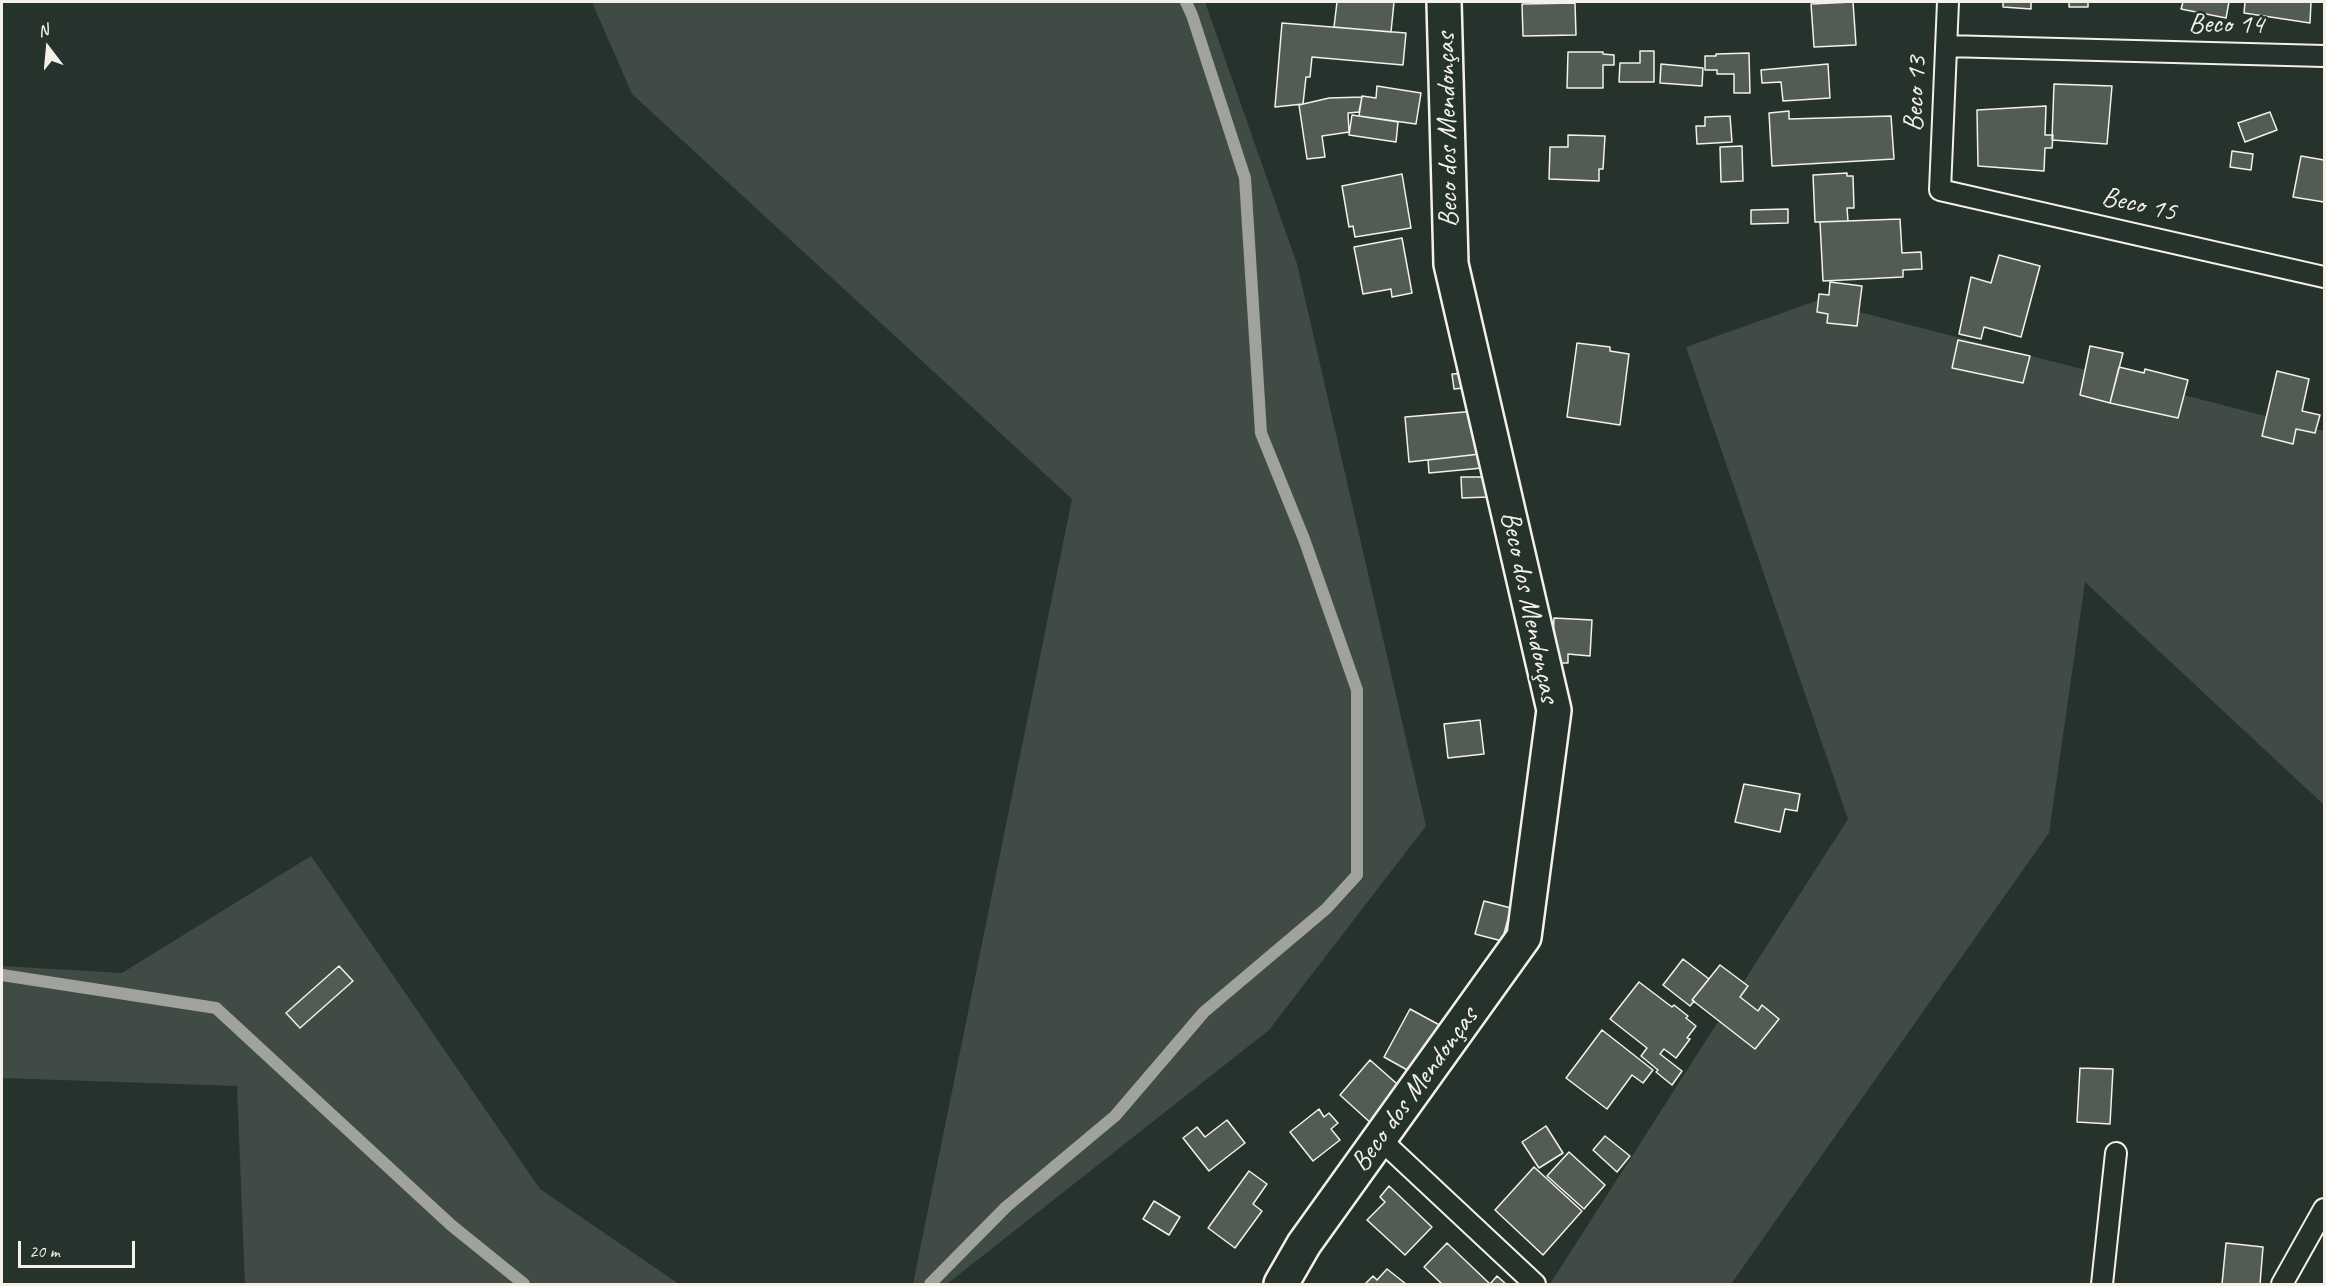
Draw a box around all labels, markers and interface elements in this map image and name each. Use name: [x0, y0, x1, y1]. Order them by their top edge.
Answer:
street label: Beco 14: [2188, 8, 2264, 42]
north arrow: [18, 18, 78, 78]
text: N: [36, 20, 51, 42]
street label: Beco dos Mendonças: [1430, 32, 1466, 228]
street label: Beco 13: [1897, 55, 1935, 133]
street label: Beco 15: [2098, 180, 2180, 230]
street label: Beco dos Mendonças: [1492, 508, 1566, 706]
street label: Beco dos Mendonças: [1344, 1001, 1486, 1179]
scale bar: [21, 1229, 138, 1267]
text: 20 m: [29, 1240, 60, 1262]

